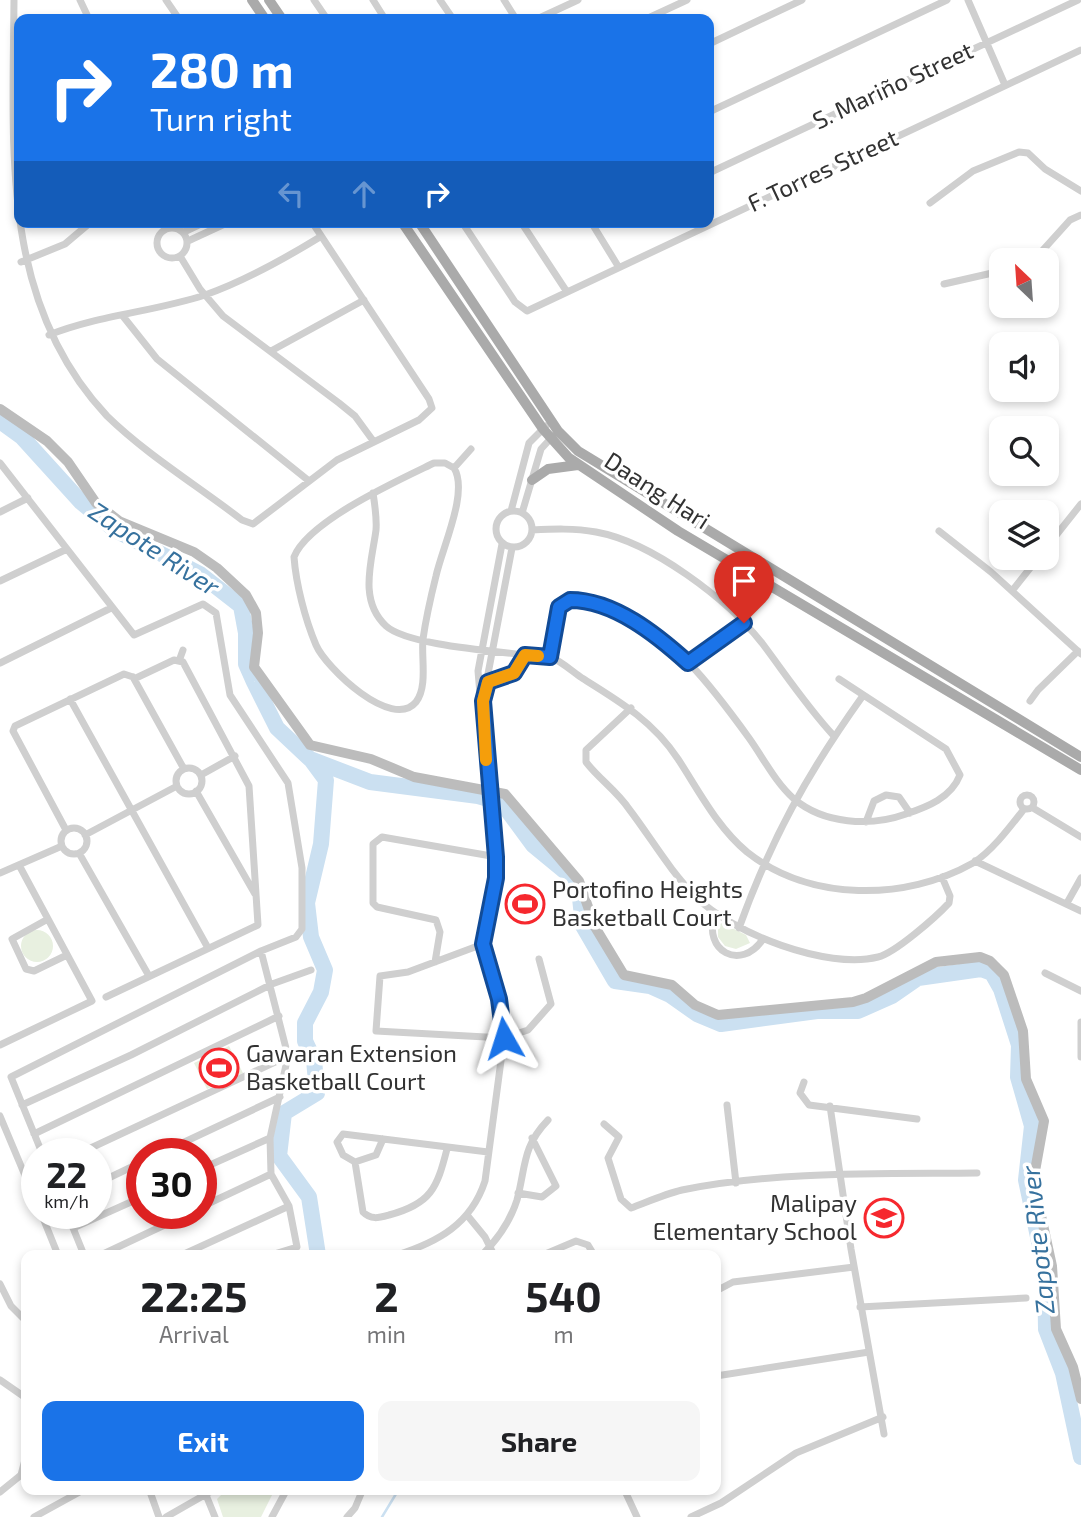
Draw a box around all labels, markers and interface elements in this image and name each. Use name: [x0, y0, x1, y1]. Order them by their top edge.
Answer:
street label: S. Mariño Street: [808, 35, 977, 134]
text: 280 m: [150, 39, 294, 98]
icon: right: [35, 42, 126, 133]
text: Turn right: [150, 99, 292, 137]
street label: F. Torres Street: [743, 122, 902, 217]
icon: left: [272, 175, 310, 213]
icon: ahead: [345, 175, 383, 213]
icon: right: [418, 175, 456, 213]
north arrow: [989, 248, 1059, 318]
map controls: [989, 248, 1059, 570]
button: sound: [989, 332, 1059, 402]
button: search: [989, 416, 1059, 486]
street label: Daang Hari: [600, 445, 716, 535]
water label: Zapote River: [84, 494, 226, 602]
button: layers: [989, 500, 1059, 570]
pin: [714, 551, 774, 623]
icon: arrive: [725, 562, 763, 600]
place label: Portofino Heights Basketball Court: [552, 874, 743, 931]
sports icon: Portofino Heights Basketball Court: [504, 883, 546, 925]
position arrow: [467, 1001, 541, 1075]
place label: Gawaran Extension Basketball Court: [246, 1038, 457, 1095]
sports icon: Gawaran Extension Basketball Court: [198, 1047, 240, 1089]
speed limit sign: 30: [126, 1138, 217, 1229]
text: 22: [46, 1153, 87, 1195]
water label: Zapote River: [1013, 1164, 1060, 1316]
place label: Malipay Elementary School: [653, 1188, 857, 1245]
text: km/h: [44, 1190, 89, 1212]
school or university icon: Malipay Elementary School: [863, 1197, 905, 1239]
text: 22:25: [140, 1270, 247, 1320]
text: 2: [374, 1270, 399, 1320]
text: 540: [525, 1270, 602, 1320]
text: Arrival: [159, 1320, 229, 1348]
text: min: [367, 1320, 406, 1348]
text: m: [553, 1320, 574, 1348]
button: Exit: [42, 1401, 364, 1481]
button: Share: [378, 1401, 700, 1481]

